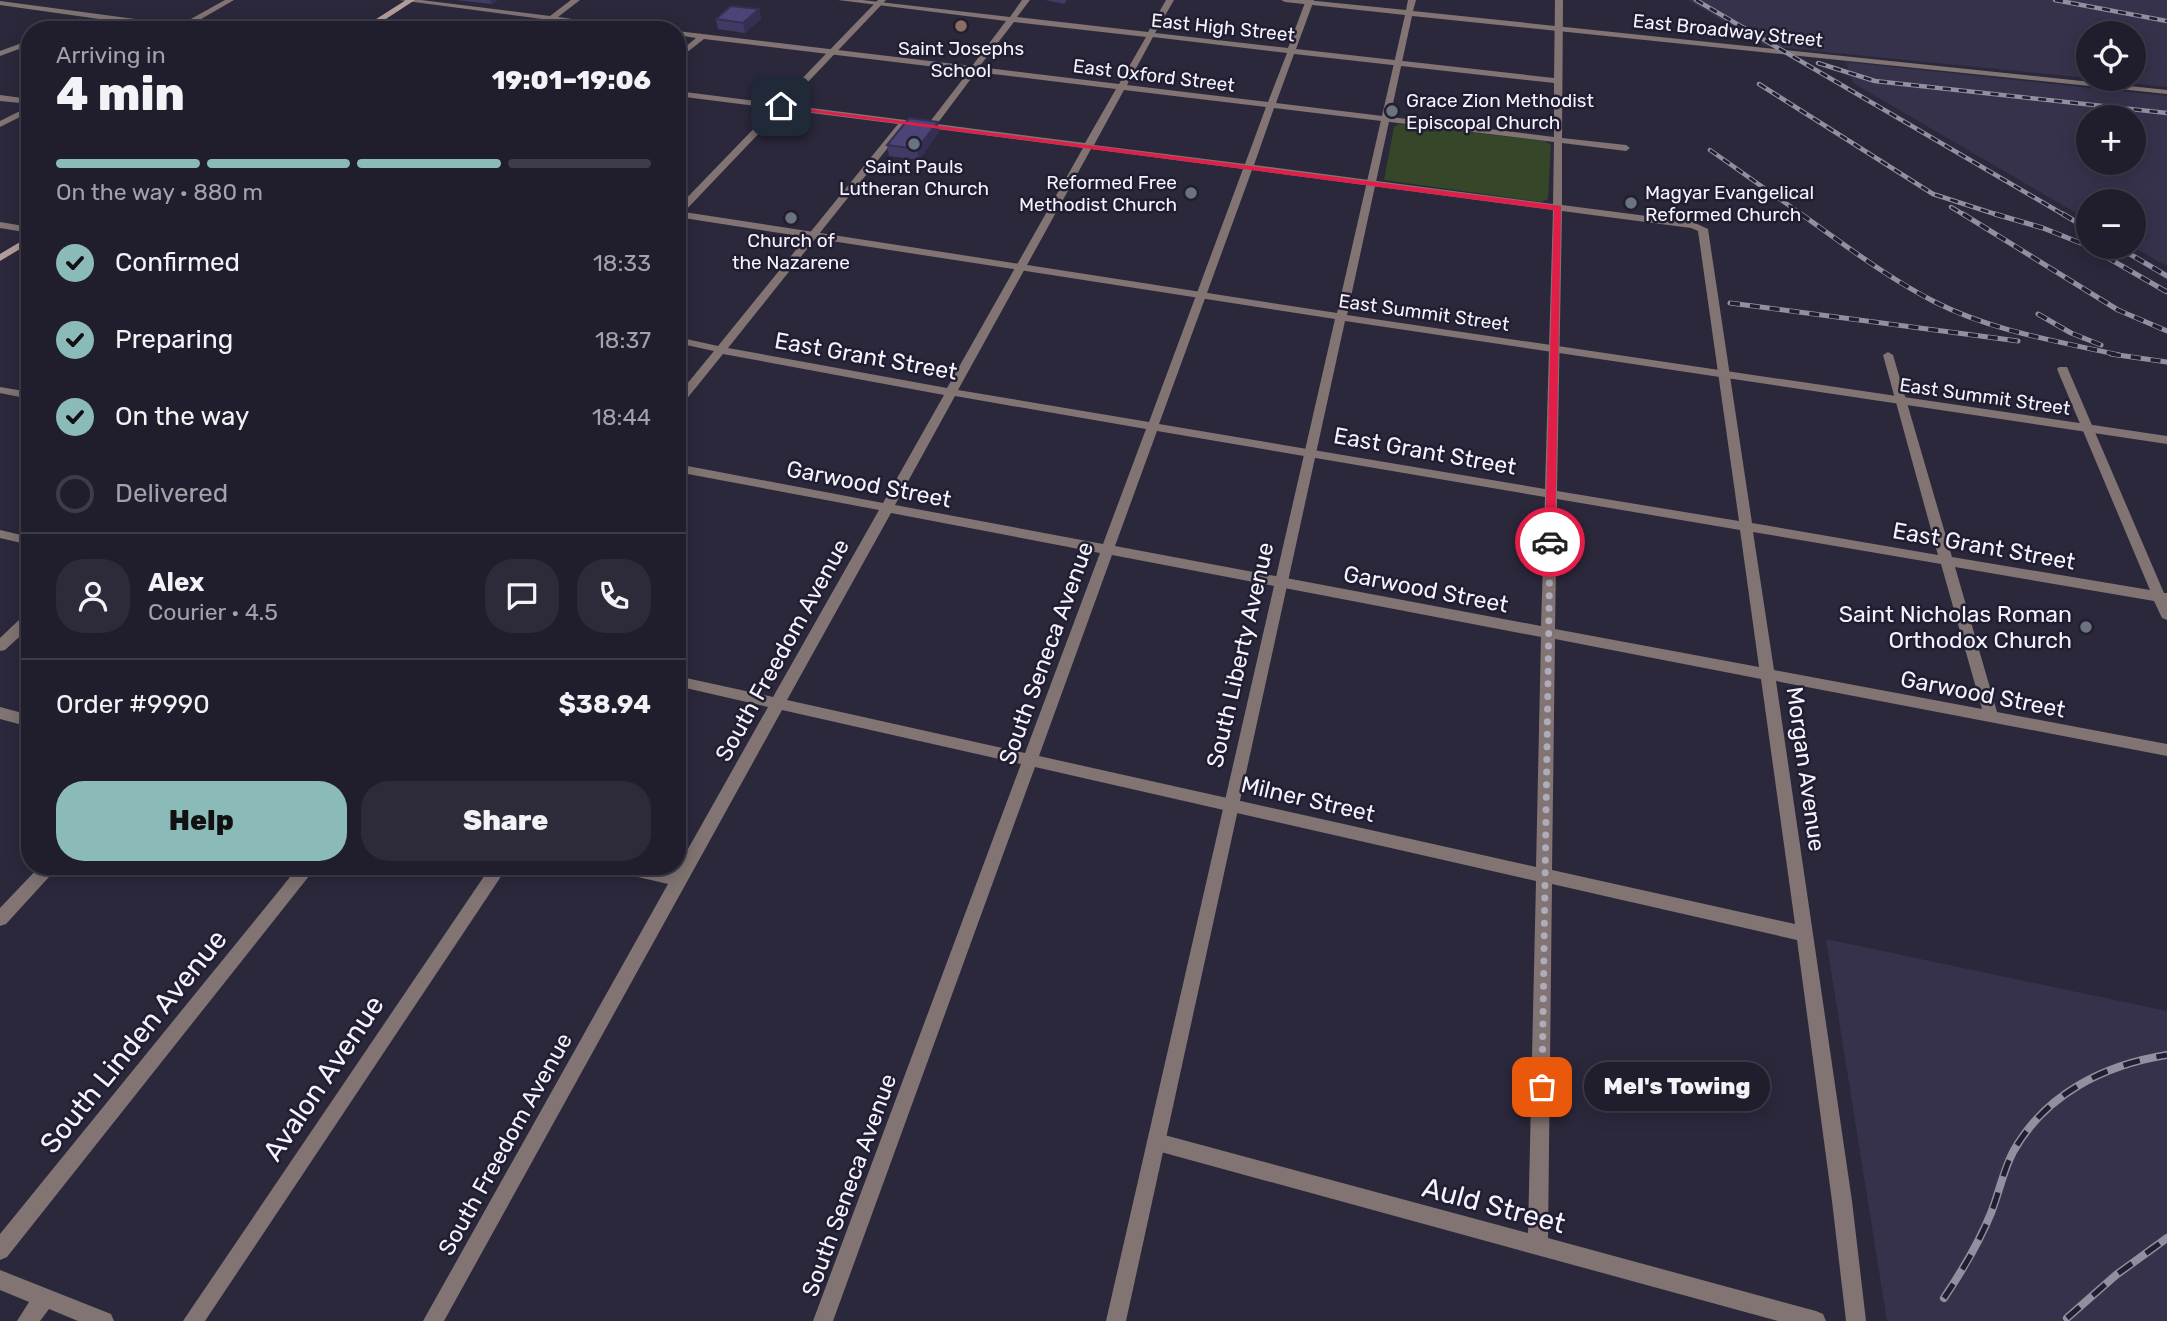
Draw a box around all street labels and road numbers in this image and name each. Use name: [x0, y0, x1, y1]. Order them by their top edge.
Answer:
street label: East High Street: [1150, 9, 1297, 47]
street label: East Broadway Street: [1632, 9, 1825, 52]
street label: East Oxford Street: [1072, 54, 1237, 97]
street label: East Summit Street: [1337, 289, 1511, 336]
street label: East Grant Street: [773, 326, 959, 386]
street label: East Summit Street: [1898, 373, 2072, 420]
street label: East Grant Street: [1332, 421, 1518, 481]
street label: Garwood Street: [784, 454, 954, 514]
street label: East Grant Street: [1891, 516, 2077, 576]
street label: South Freedom Avenue: [709, 534, 855, 766]
street label: South Seneca Avenue: [993, 538, 1099, 768]
street label: South Liberty Avenue: [1200, 540, 1280, 770]
street label: Garwood Street: [1341, 559, 1511, 619]
street label: Garwood Street: [1898, 664, 2068, 724]
street label: Morgan Avenue: [1781, 685, 1831, 853]
street label: Milner Street: [1238, 770, 1378, 828]
street label: South Linden Avenue: [33, 923, 234, 1160]
street label: Avalon Avenue: [256, 989, 391, 1167]
street label: South Freedom Avenue: [432, 1028, 578, 1260]
street label: South Seneca Avenue: [796, 1070, 902, 1300]
street label: Auld Street: [1419, 1171, 1569, 1240]

